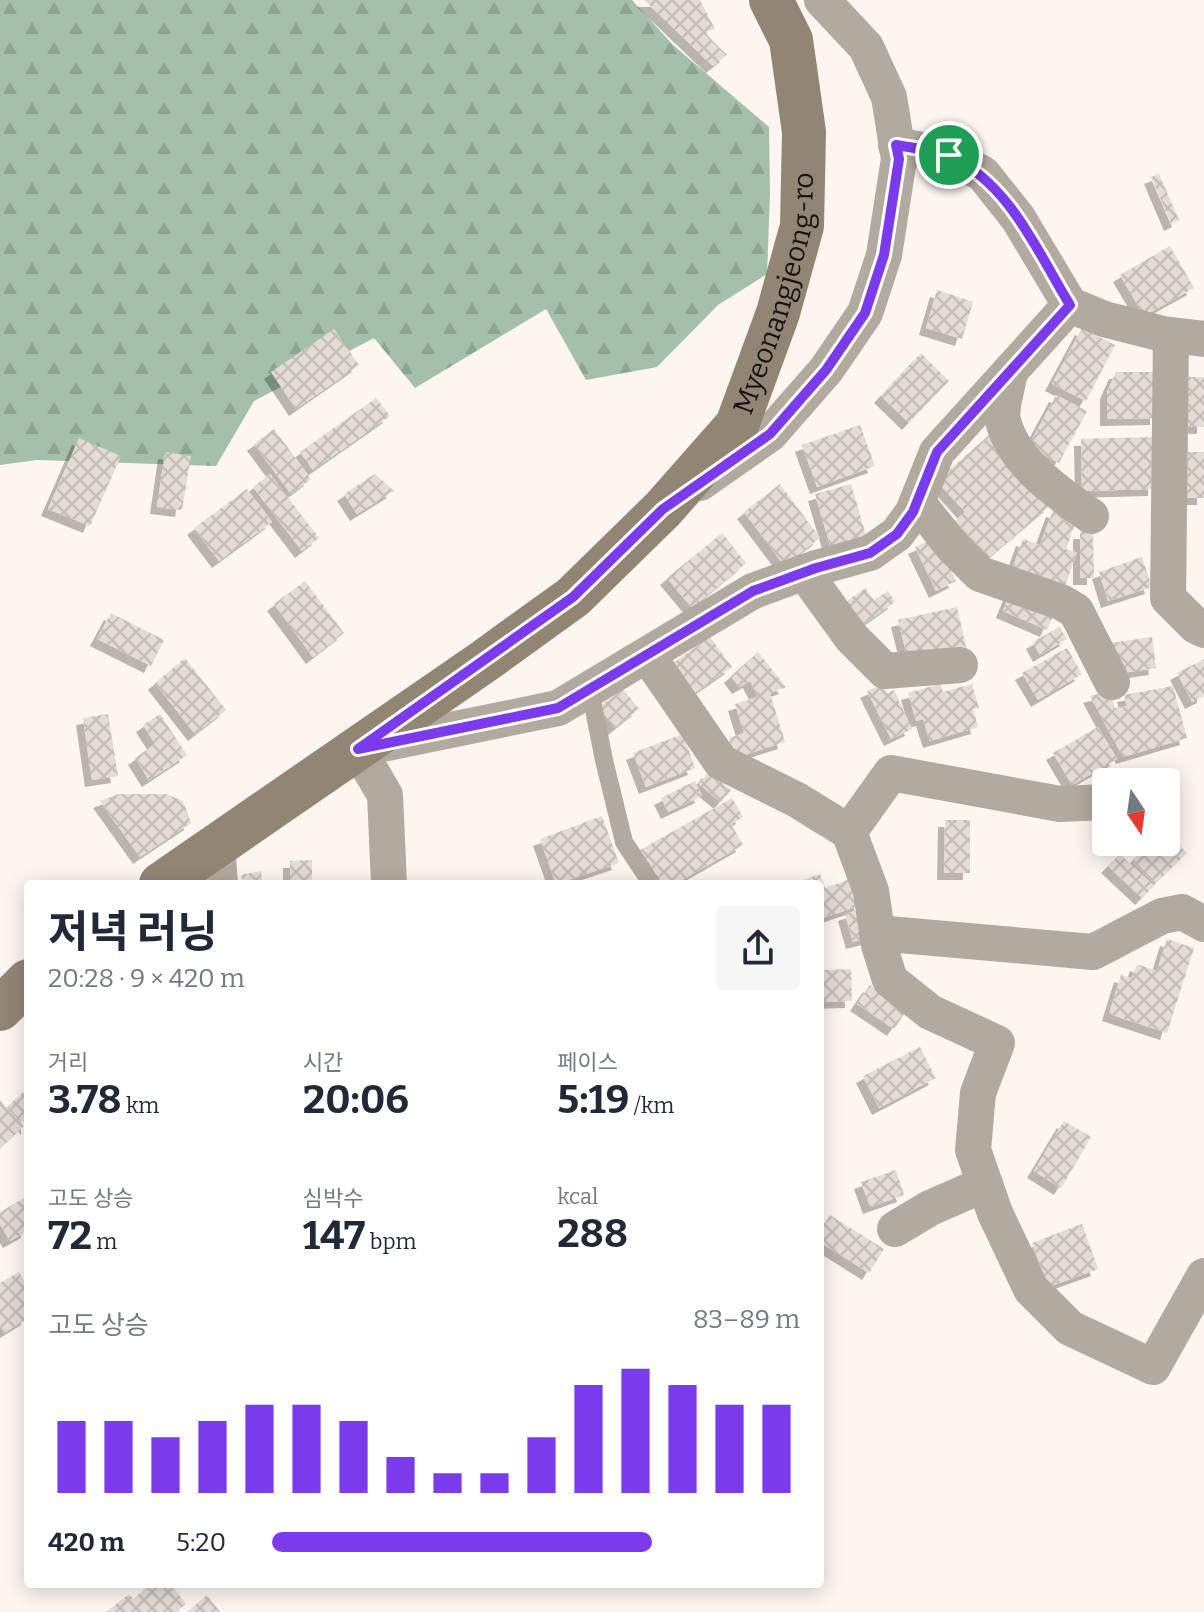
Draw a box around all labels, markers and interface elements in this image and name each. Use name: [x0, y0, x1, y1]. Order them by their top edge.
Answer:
pin: [915, 121, 983, 189]
icon: arrive: [927, 133, 971, 177]
street label: Myeonangjeong-ro: [726, 172, 820, 419]
north arrow: [1092, 768, 1180, 856]
map controls: [1092, 768, 1180, 856]
text: 저녁 러닝: [48, 906, 218, 959]
button: share: [716, 906, 800, 990]
text: 20:28 · 9 × 420 m: [48, 963, 245, 994]
text: 거리: [48, 1049, 88, 1076]
text: 시간: [303, 1049, 343, 1076]
text: 페이스: [557, 1049, 618, 1076]
text: 3.78: [48, 1076, 122, 1124]
text: 20:06: [303, 1076, 409, 1124]
text: 5:19: [557, 1076, 629, 1124]
text: km: [122, 1092, 159, 1119]
text: /km: [629, 1092, 674, 1119]
text: kcal: [557, 1183, 598, 1210]
text: 고도 상승: [48, 1185, 133, 1212]
text: 심박수: [303, 1185, 363, 1212]
text: 288: [557, 1210, 628, 1258]
text: 72: [48, 1212, 92, 1260]
text: 147: [303, 1212, 365, 1260]
text: m: [92, 1228, 117, 1255]
text: bpm: [365, 1228, 417, 1255]
text: 83–89 m: [693, 1304, 800, 1335]
text: 고도 상승: [48, 1310, 149, 1341]
text: 420 m: [48, 1527, 124, 1558]
text: 5:20: [176, 1527, 226, 1558]

